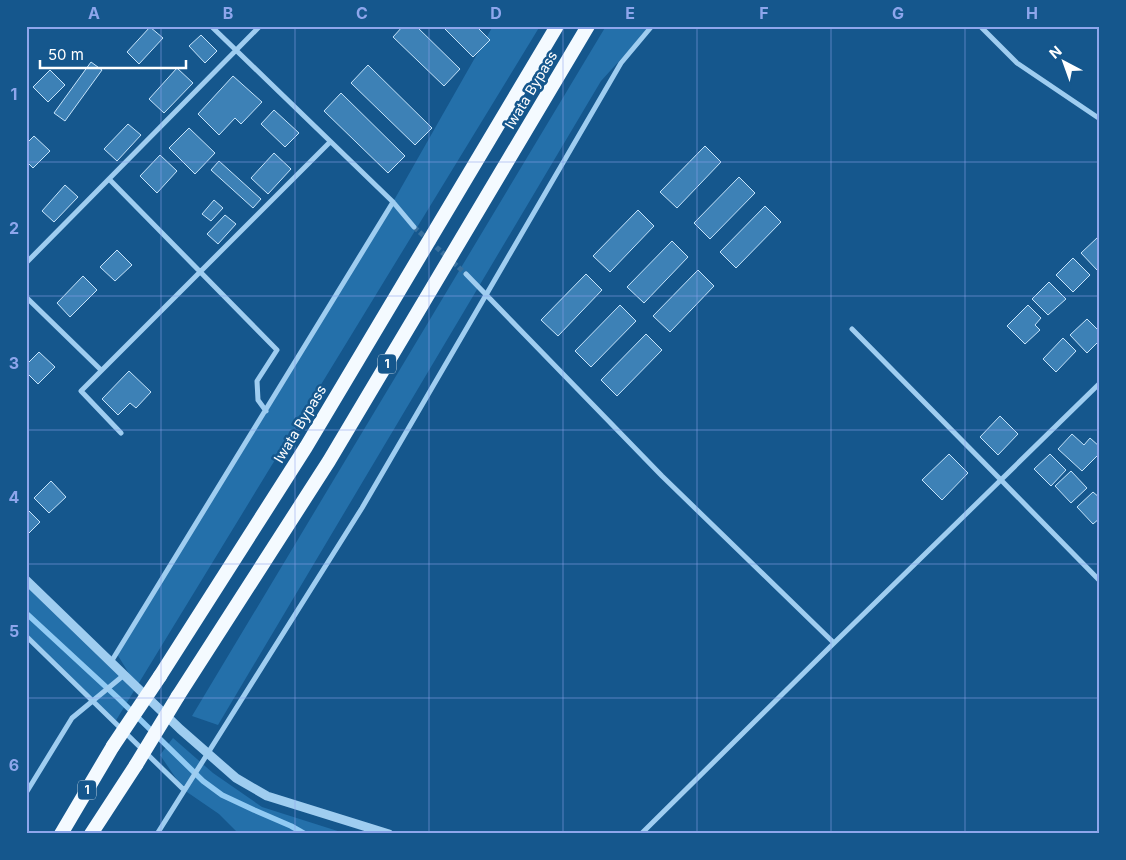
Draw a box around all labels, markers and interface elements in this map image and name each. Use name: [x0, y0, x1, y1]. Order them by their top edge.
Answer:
text: A: [88, 3, 100, 23]
text: B: [223, 3, 233, 23]
text: C: [356, 3, 368, 23]
text: D: [490, 3, 502, 23]
text: E: [625, 3, 635, 23]
text: F: [759, 3, 769, 23]
text: G: [892, 3, 904, 23]
text: H: [1026, 3, 1038, 23]
scale bar: [40, 38, 186, 70]
north arrow: [1038, 38, 1088, 88]
text: N: [1046, 42, 1065, 62]
text: 50 m: [48, 45, 84, 64]
street label: Iwata Bypass: [501, 48, 560, 132]
text: 1: [11, 84, 17, 104]
text: 2: [9, 218, 19, 238]
text: 3: [9, 353, 19, 373]
road number: 1: [378, 354, 396, 374]
street label: Iwata Bypass: [270, 382, 329, 466]
text: 4: [9, 487, 20, 507]
text: 5: [9, 621, 19, 641]
text: 6: [9, 755, 19, 775]
road number: 1: [78, 780, 96, 800]

